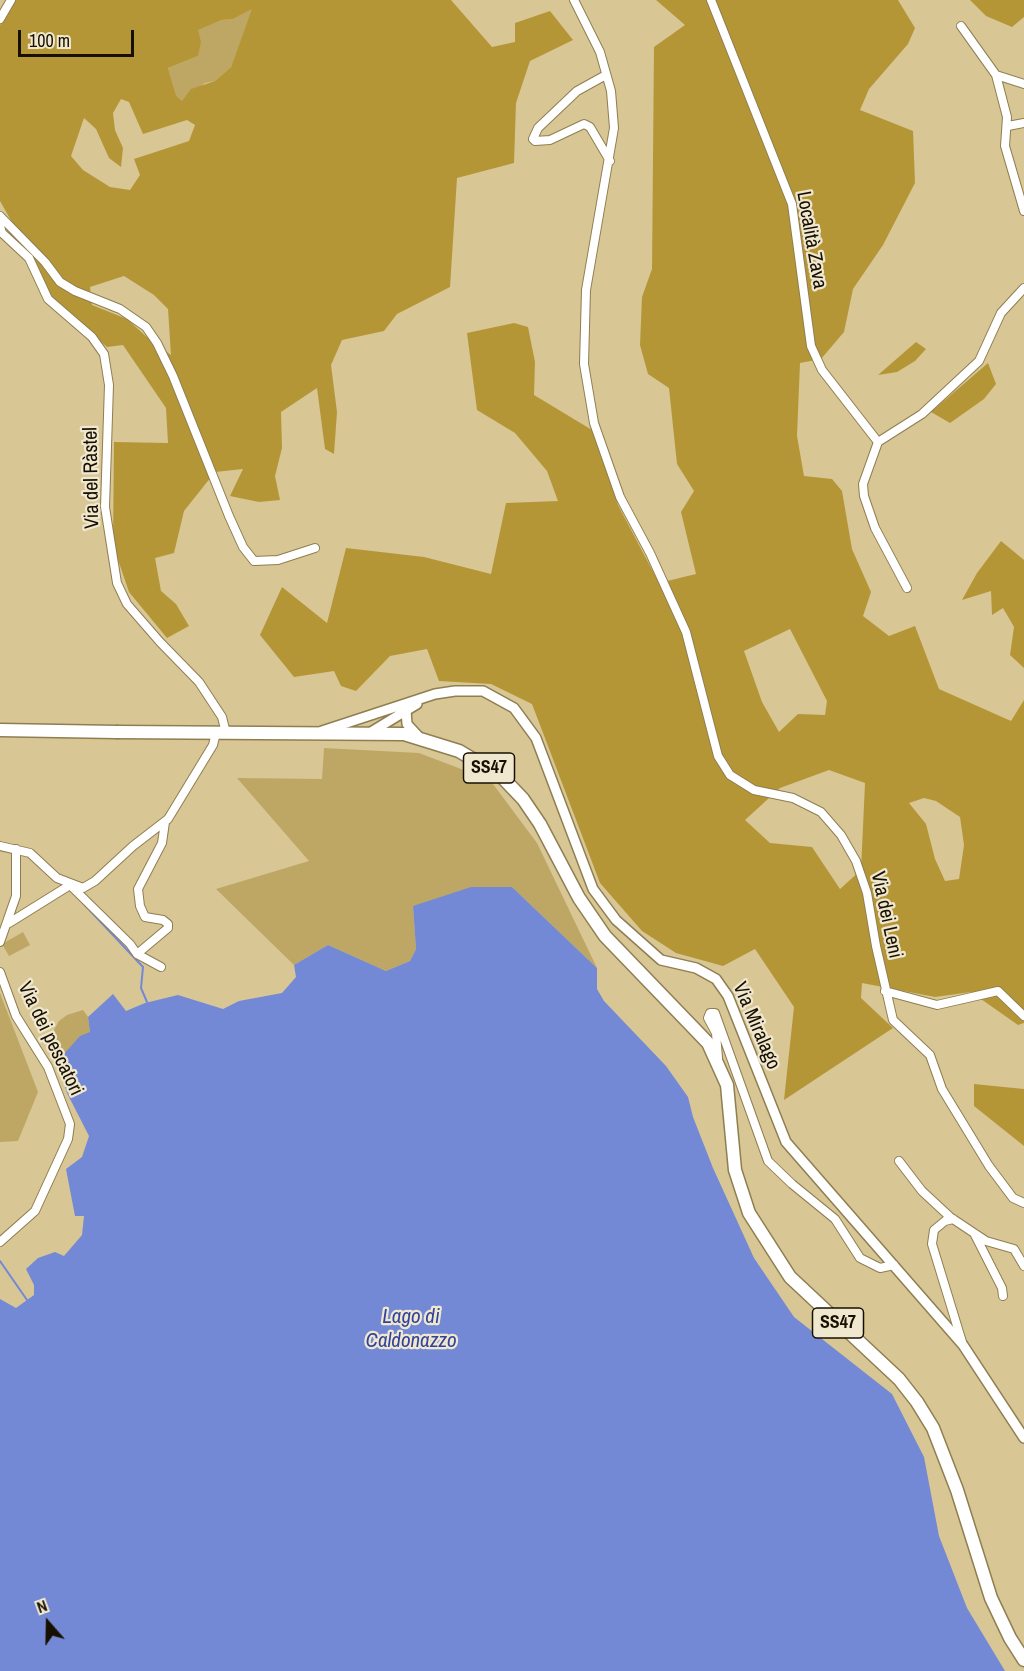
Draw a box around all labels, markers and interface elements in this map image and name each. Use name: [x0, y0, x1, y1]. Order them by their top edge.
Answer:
scale bar: [21, 18, 136, 56]
text: 100 m: [29, 28, 70, 53]
street label: Località Zava: [791, 189, 831, 291]
street label: Via del Ràstel: [79, 427, 105, 529]
road number: SS47: [464, 753, 514, 783]
street label: Via dei Leni: [865, 869, 907, 961]
street label: Via dei pescatori: [12, 978, 88, 1100]
street label: Via Miralago: [727, 979, 785, 1073]
water label: Lago di Caldonazzo: [366, 1304, 456, 1354]
road number: SS47: [812, 1308, 864, 1338]
north arrow: [18, 1593, 78, 1653]
text: N: [34, 1594, 50, 1618]

